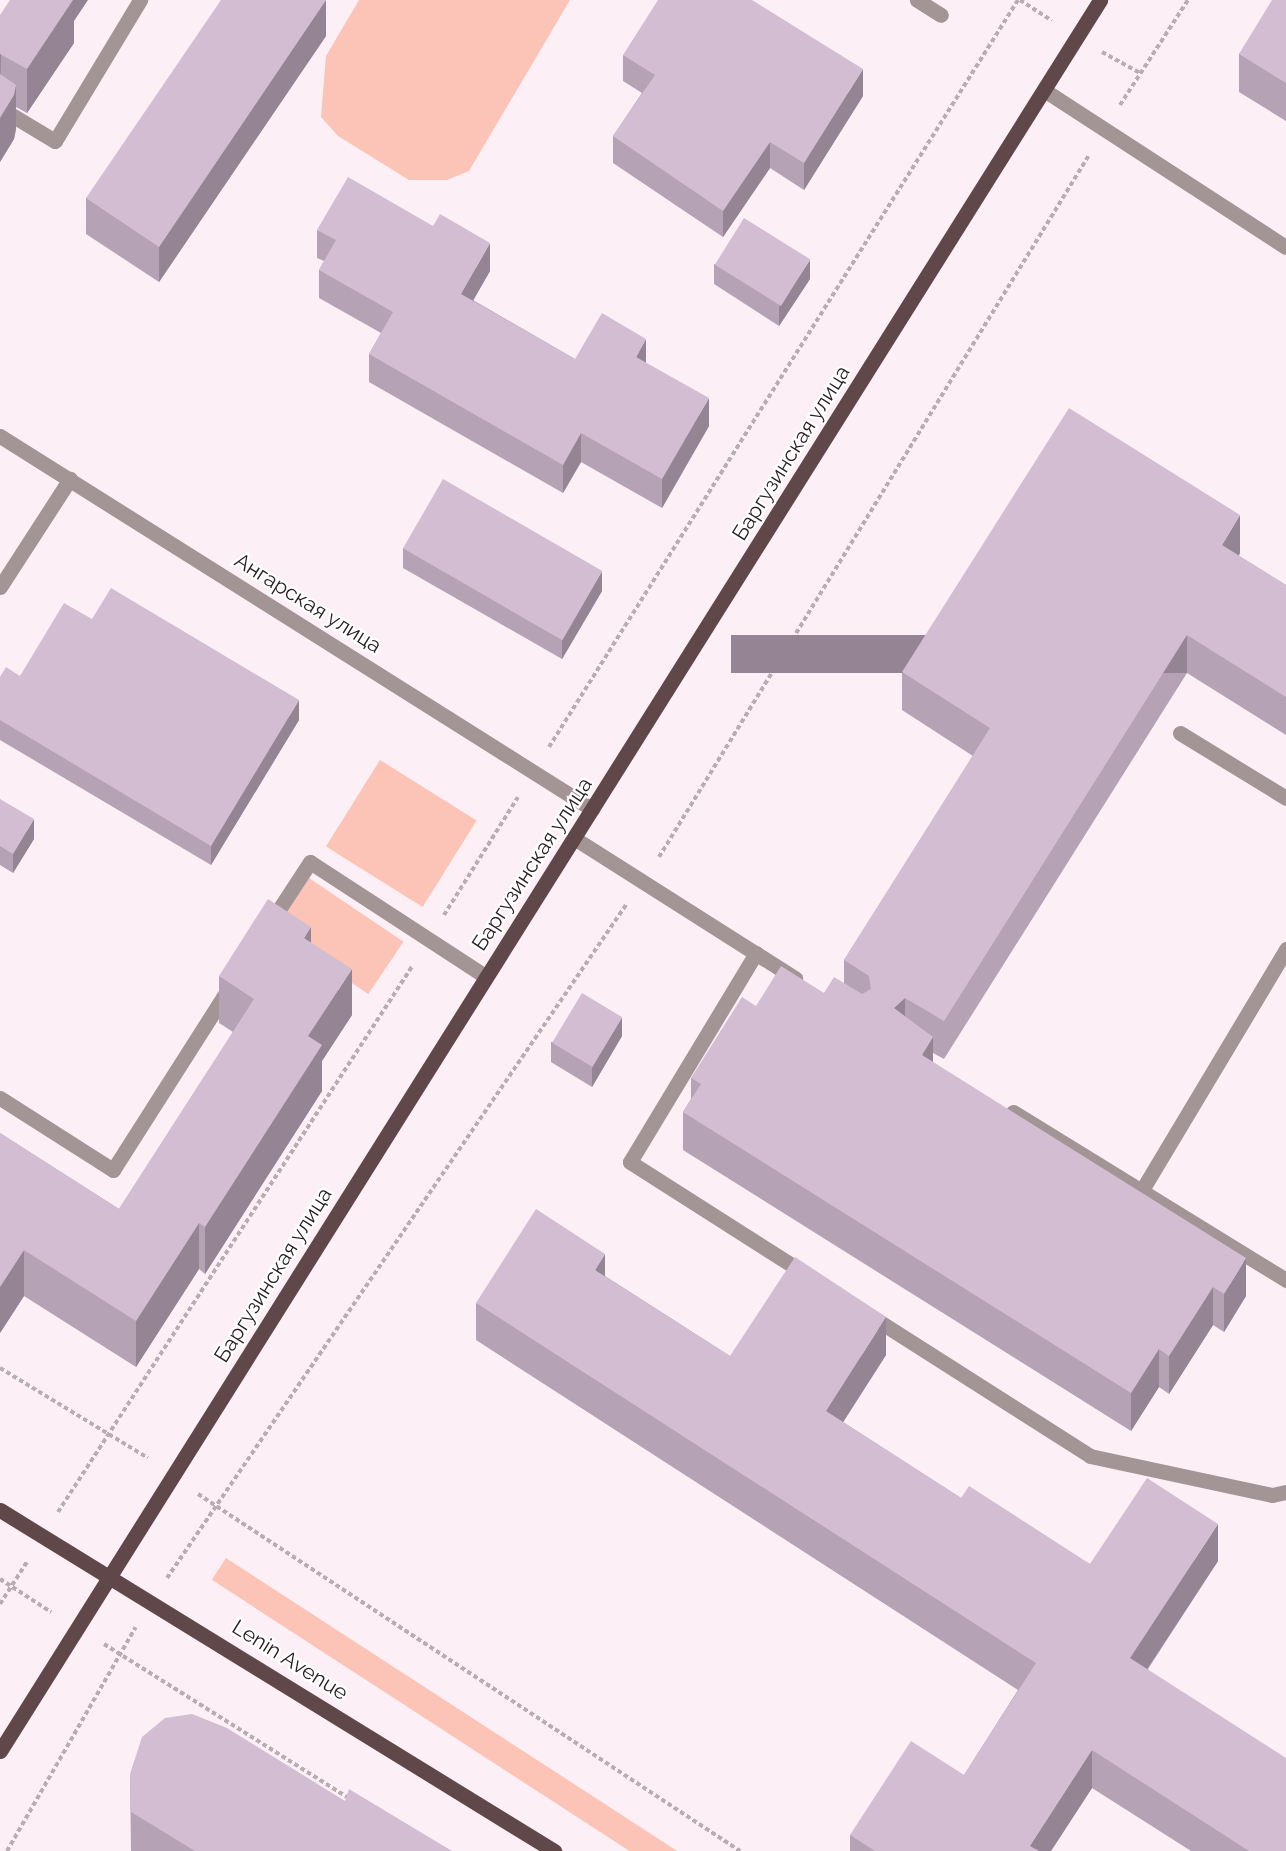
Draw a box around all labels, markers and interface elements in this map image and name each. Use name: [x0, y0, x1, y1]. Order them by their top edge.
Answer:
street label: Баргузинская улица: [727, 361, 855, 545]
street label: Ангарская улица: [230, 548, 386, 658]
street label: Баргузинская улица: [466, 772, 598, 956]
street label: Баргузинская улица: [209, 1183, 337, 1367]
street label: Lenin Avenue: [227, 1614, 353, 1706]

